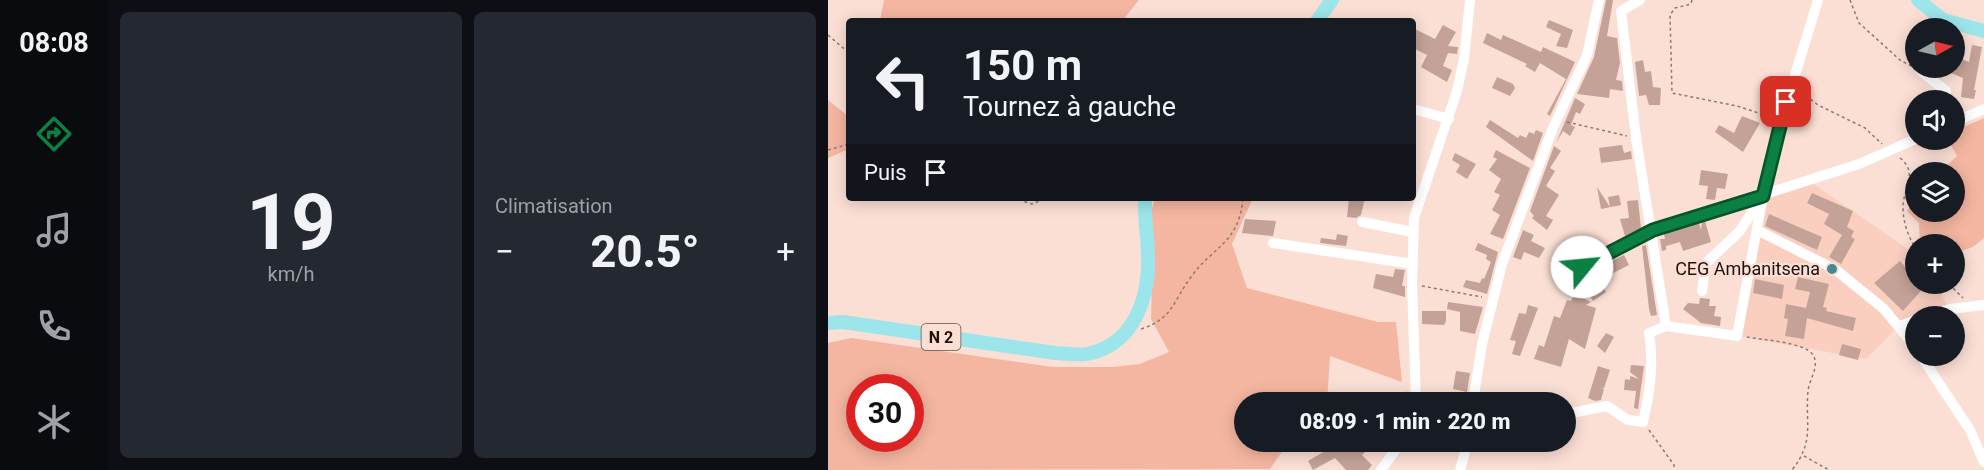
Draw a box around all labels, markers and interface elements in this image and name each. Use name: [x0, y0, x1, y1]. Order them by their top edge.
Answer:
north arrow: [1905, 18, 1965, 78]
map controls: [1905, 18, 1965, 366]
text: 08:08: [19, 27, 89, 59]
text: 150 m: [963, 41, 1082, 90]
icon: left: [864, 42, 942, 120]
pin: [1760, 76, 1811, 127]
icon: arrive: [1769, 85, 1802, 118]
button: sound: [1905, 90, 1965, 150]
text: Tournez à gauche: [963, 91, 1176, 123]
icon: directions: [33, 113, 75, 155]
icon: arrive: [919, 156, 952, 189]
text: Puis: [864, 160, 907, 185]
button: layers: [1905, 162, 1965, 222]
text: 19: [246, 177, 336, 268]
text: Climatisation: [495, 194, 613, 218]
icon: music: [33, 209, 75, 251]
text: 20.5°: [591, 225, 700, 278]
text: −: [495, 232, 514, 271]
text: +: [776, 232, 795, 271]
button: +: [1905, 234, 1965, 294]
position arrow: [1550, 235, 1614, 299]
place label: CEG Ambanitsena: [1675, 258, 1820, 279]
text: km/h: [268, 262, 314, 286]
marker: CEG Ambanitsena: [1825, 262, 1839, 276]
icon: phone: [33, 305, 75, 347]
button: −: [1905, 306, 1965, 366]
road number: N 2: [922, 324, 960, 350]
speed limit sign: 30: [846, 374, 924, 452]
icon: climate: [33, 401, 75, 443]
text: 08:09 · 1 min · 220 m: [1300, 409, 1510, 434]

